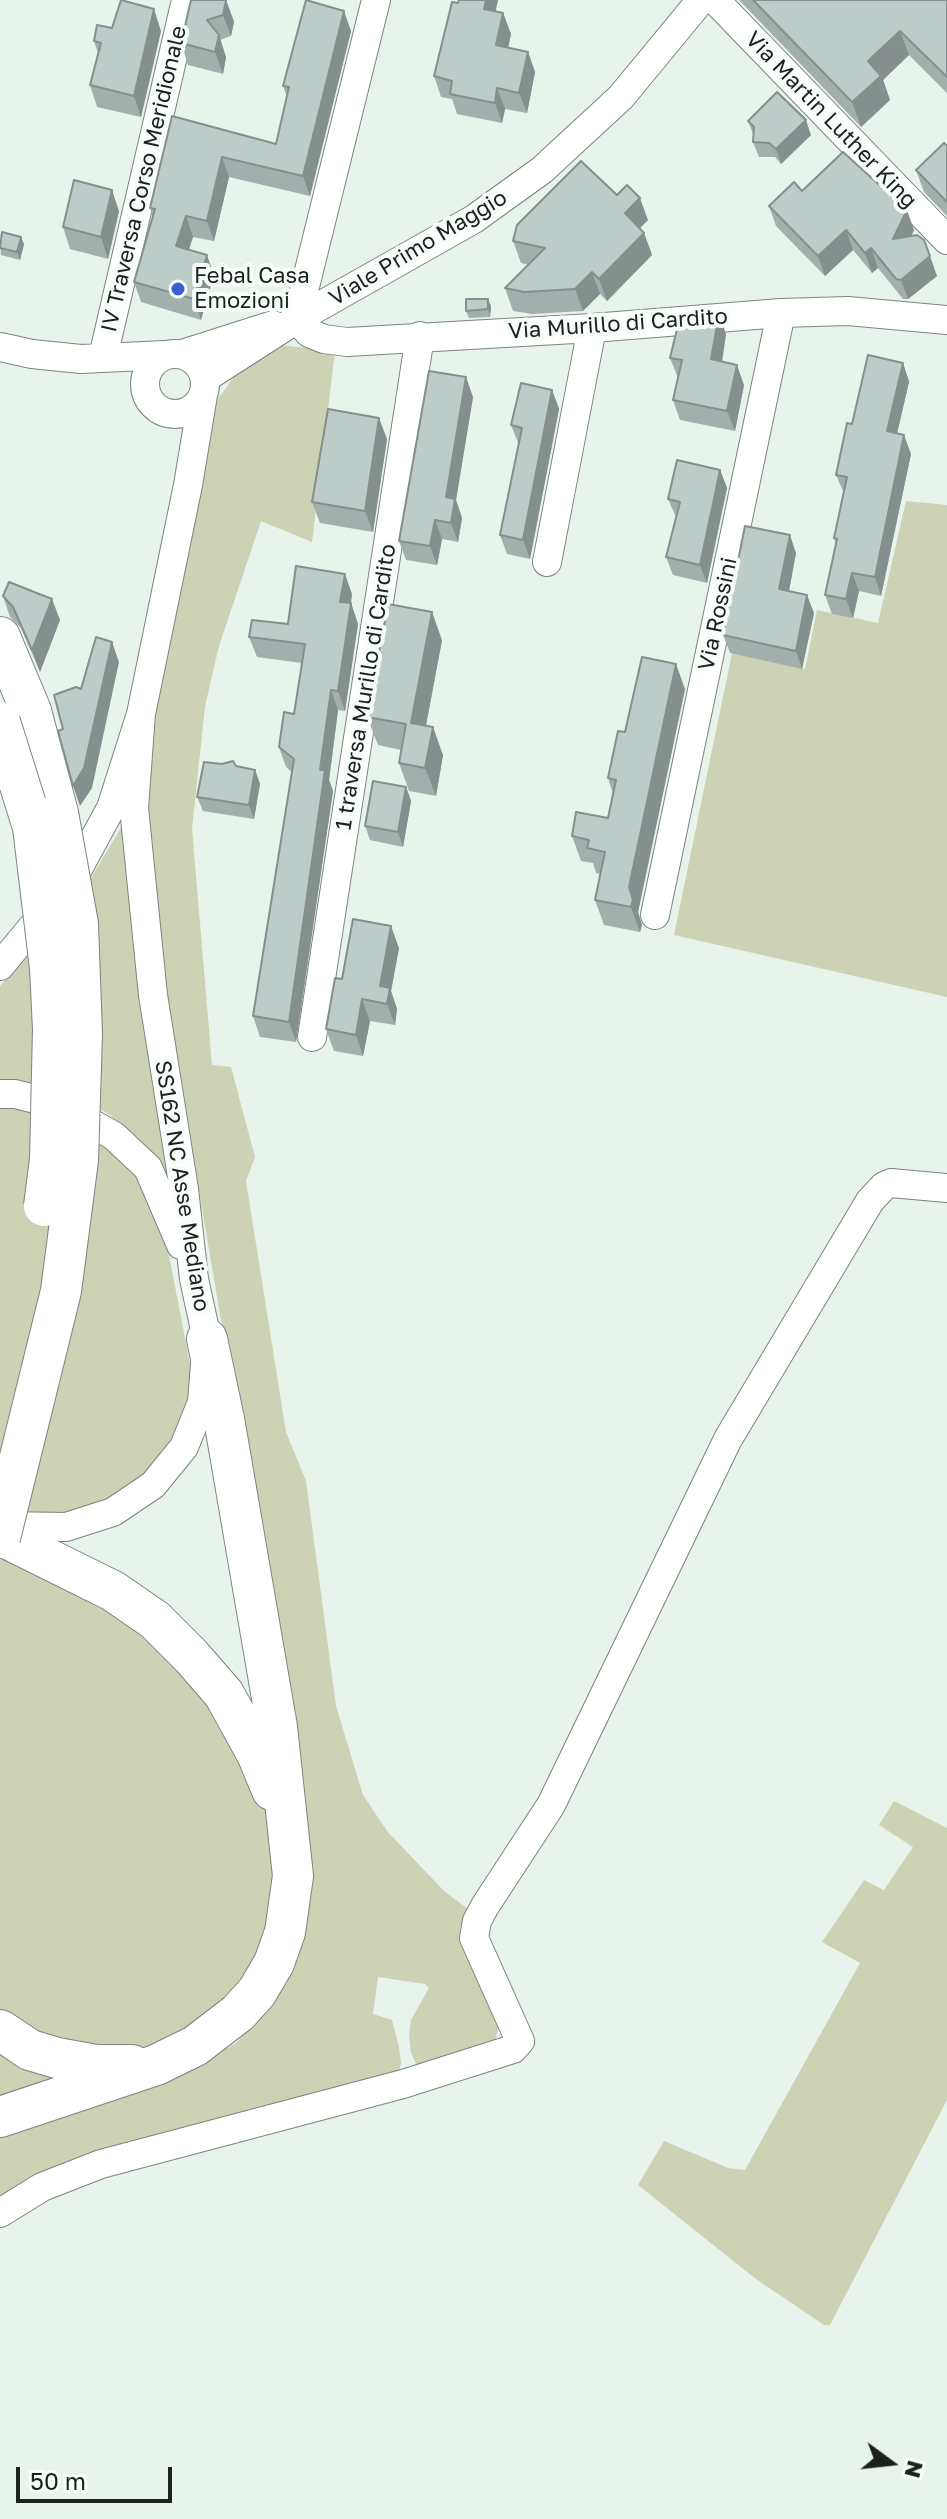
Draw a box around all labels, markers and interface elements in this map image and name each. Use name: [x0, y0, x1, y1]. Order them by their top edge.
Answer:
street label: IV Traversa Corso Meridionale: [96, 23, 192, 335]
street label: Via Martin Luther King: [740, 26, 922, 214]
street label: Viale Primo Maggio: [324, 184, 512, 312]
place label: Febal Casa Emozioni: [194, 263, 310, 314]
marker: Febal Casa Emozioni: [169, 280, 187, 298]
street label: Via Murillo di Cardito: [507, 303, 729, 345]
street label: 1 traversa Murillo di Cardito: [330, 542, 402, 832]
street label: Via Rossini: [693, 555, 743, 673]
street label: SS162 NC Asse Mediano: [149, 1058, 215, 1314]
north arrow: [851, 2423, 931, 2503]
scale bar: [20, 2451, 176, 2501]
text: N: [899, 2458, 930, 2481]
text: 50 m: [30, 2466, 86, 2495]

